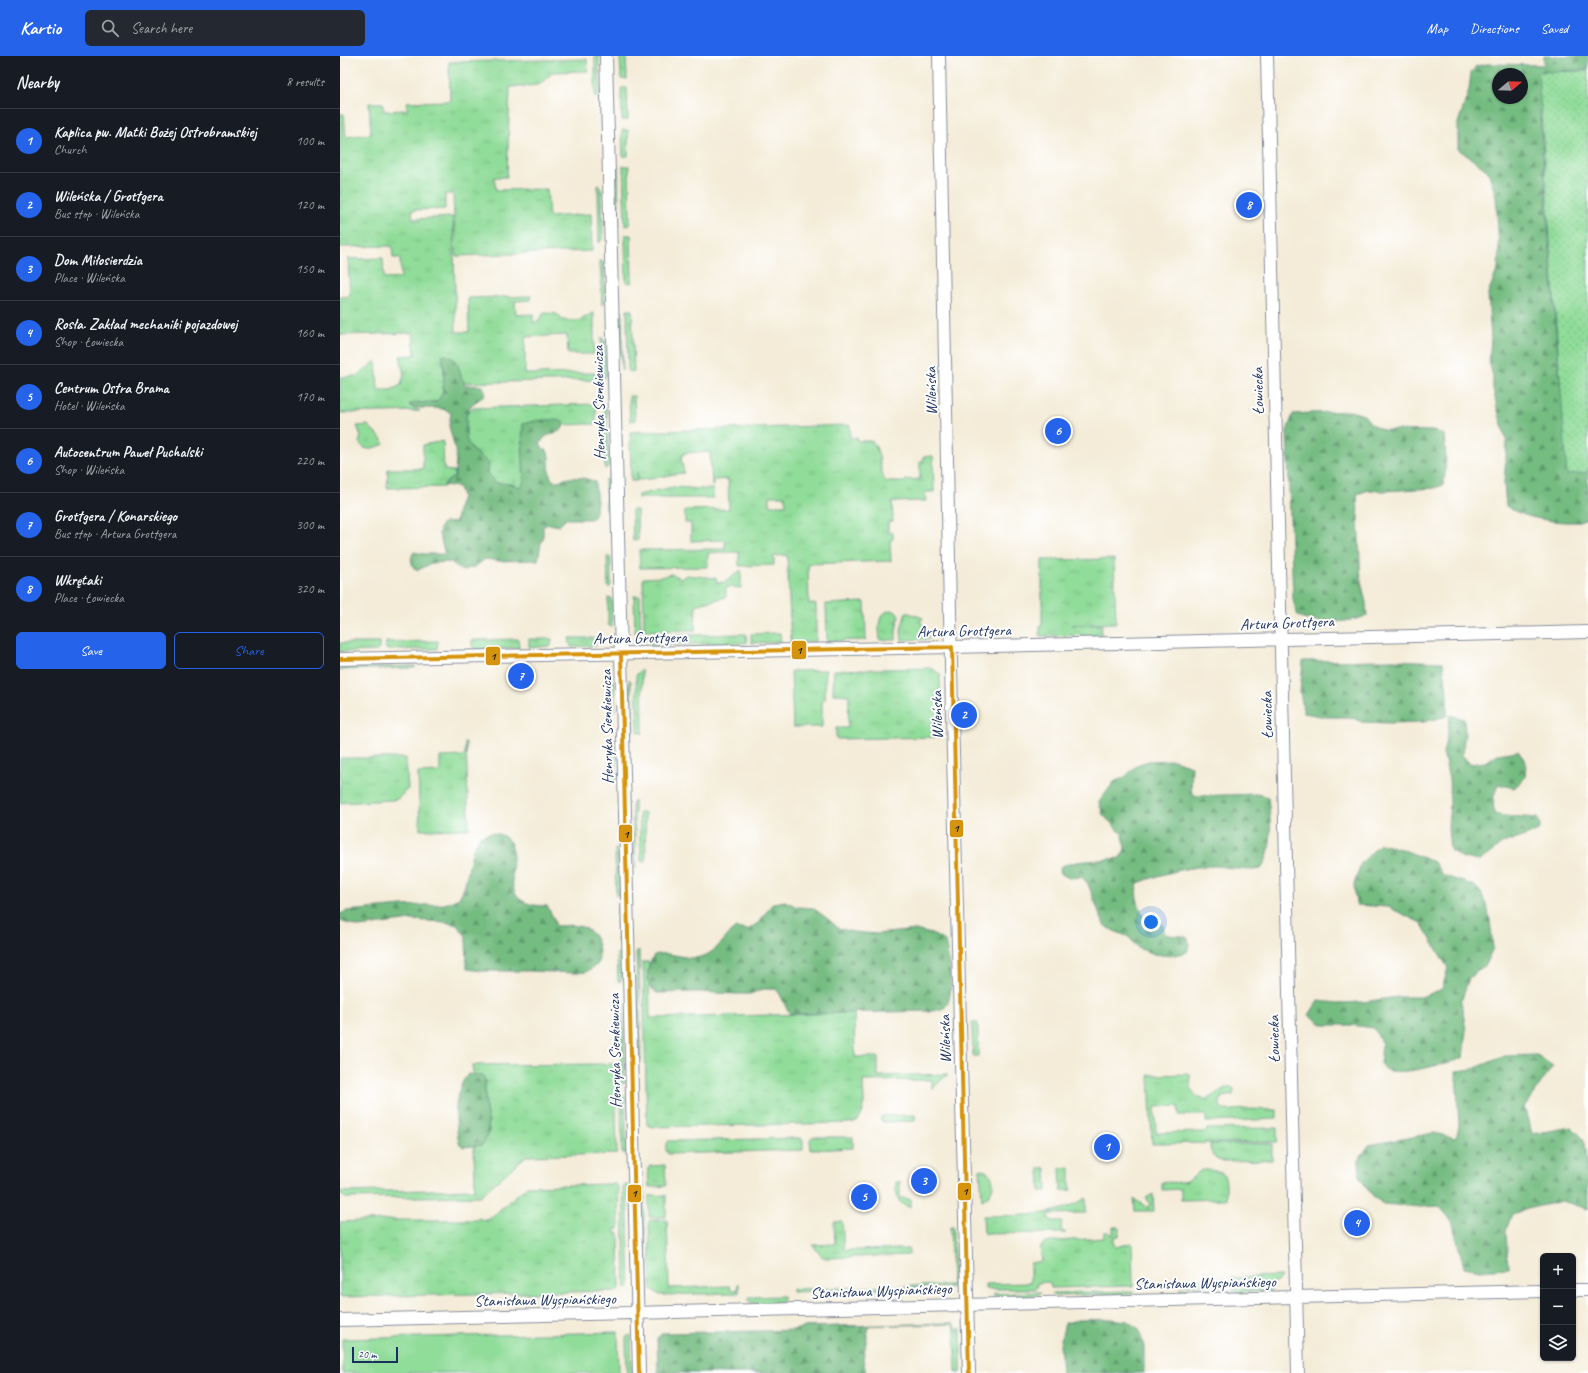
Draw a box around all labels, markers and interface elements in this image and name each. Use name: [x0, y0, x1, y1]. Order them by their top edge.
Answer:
search box: [85, 10, 365, 46]
text: Kartio: [20, 16, 61, 40]
icon: search: [99, 17, 121, 39]
text: Search here: [131, 19, 192, 38]
text: Map: [1427, 20, 1448, 37]
text: Directions: [1470, 20, 1519, 37]
text: Saved: [1541, 20, 1568, 37]
north arrow: [1492, 68, 1528, 104]
text: Nearby: [16, 72, 59, 93]
text: 8 results: [286, 74, 324, 90]
text: Kaplica pw. Matki Bożej Ostrobramskiej: [54, 123, 257, 142]
text: 1: [26, 133, 32, 149]
text: 100 m: [296, 133, 324, 149]
text: Church: [54, 142, 87, 158]
text: Wileńska / Grottgera: [54, 187, 163, 206]
pin: 8: [1236, 190, 1262, 220]
text: 2: [26, 197, 32, 213]
text: 120 m: [296, 197, 324, 213]
text: Bus stop · Wileńska: [54, 206, 139, 222]
text: Dom Miłosierdzia: [54, 251, 142, 270]
text: 3: [26, 261, 32, 277]
text: 150 m: [296, 261, 324, 277]
text: Place · Wileńska: [54, 270, 125, 286]
text: Rosła. Zakład mechaniki pojazdowej: [54, 315, 237, 334]
text: 4: [26, 325, 32, 341]
text: 160 m: [296, 325, 324, 341]
text: Shop · Łowiecka: [54, 334, 123, 350]
street label: Henryka Sienkiewicza: [588, 344, 610, 460]
street label: Wileńska: [921, 366, 941, 415]
street label: Łowiecka: [1248, 366, 1268, 415]
text: Centrum Ostra Brama: [54, 379, 169, 398]
text: 5: [26, 389, 32, 405]
text: 170 m: [296, 389, 324, 405]
text: Hotel · Wileńska: [54, 398, 125, 414]
pin: 6: [1045, 416, 1071, 446]
text: Autocentrum Paweł Puchalski: [54, 443, 202, 462]
text: 6: [26, 453, 32, 469]
text: 220 m: [296, 453, 324, 469]
text: Shop · Wileńska: [54, 462, 124, 478]
text: Grottgera / Konarskiego: [54, 507, 177, 526]
text: 7: [26, 517, 32, 533]
text: 300 m: [296, 517, 324, 533]
text: Bus stop · Artura Grottgera: [54, 526, 176, 542]
text: Wkrętaki: [54, 571, 101, 590]
text: 8: [26, 581, 32, 597]
text: 320 m: [296, 581, 324, 597]
text: Place · Łowiecka: [54, 590, 124, 606]
street label: Artura Grottgera: [1240, 611, 1336, 635]
street label: Artura Grottgera: [917, 620, 1013, 642]
street label: Artura Grottgera: [593, 627, 689, 649]
button: Save: [16, 632, 166, 669]
button: Share: [174, 632, 324, 669]
line badge: 1: [791, 640, 807, 660]
text: 1: [797, 643, 803, 657]
line badge: 1: [485, 646, 501, 666]
text: 1: [491, 649, 497, 663]
pin: 7: [508, 661, 534, 691]
street label: Henryka Sienkiewicza: [596, 668, 618, 784]
street label: Wileńska: [927, 690, 947, 739]
street label: Łowiecka: [1257, 690, 1277, 739]
pin: 2: [951, 700, 977, 730]
line badge: 1: [949, 819, 964, 838]
text: 1: [954, 821, 960, 835]
line badge: 1: [618, 824, 633, 843]
text: 1: [624, 827, 630, 841]
your location: [1141, 912, 1161, 932]
street label: Henryka Sienkiewicza: [604, 992, 626, 1108]
street label: Wileńska: [935, 1014, 955, 1063]
street label: Łowiecka: [1264, 1014, 1284, 1063]
pin: 1: [1094, 1132, 1120, 1162]
pin: 3: [911, 1166, 937, 1196]
pin: 5: [851, 1182, 877, 1212]
line badge: 1: [957, 1182, 972, 1201]
line badge: 1: [627, 1184, 642, 1203]
text: 1: [963, 1184, 969, 1198]
text: 1: [632, 1186, 638, 1200]
pin: 4: [1344, 1208, 1370, 1238]
map controls: [1540, 1253, 1576, 1361]
button: +: [1540, 1253, 1576, 1289]
street label: Stanisława Wyspiańskiego: [1134, 1272, 1277, 1294]
street label: Stanisława Wyspiańskiego: [810, 1278, 953, 1303]
street label: Stanisława Wyspiańskiego: [474, 1289, 617, 1311]
button: −: [1540, 1289, 1576, 1325]
button: layers: [1540, 1325, 1576, 1361]
scale bar: [352, 1345, 398, 1364]
text: 20 m: [358, 1347, 377, 1361]

